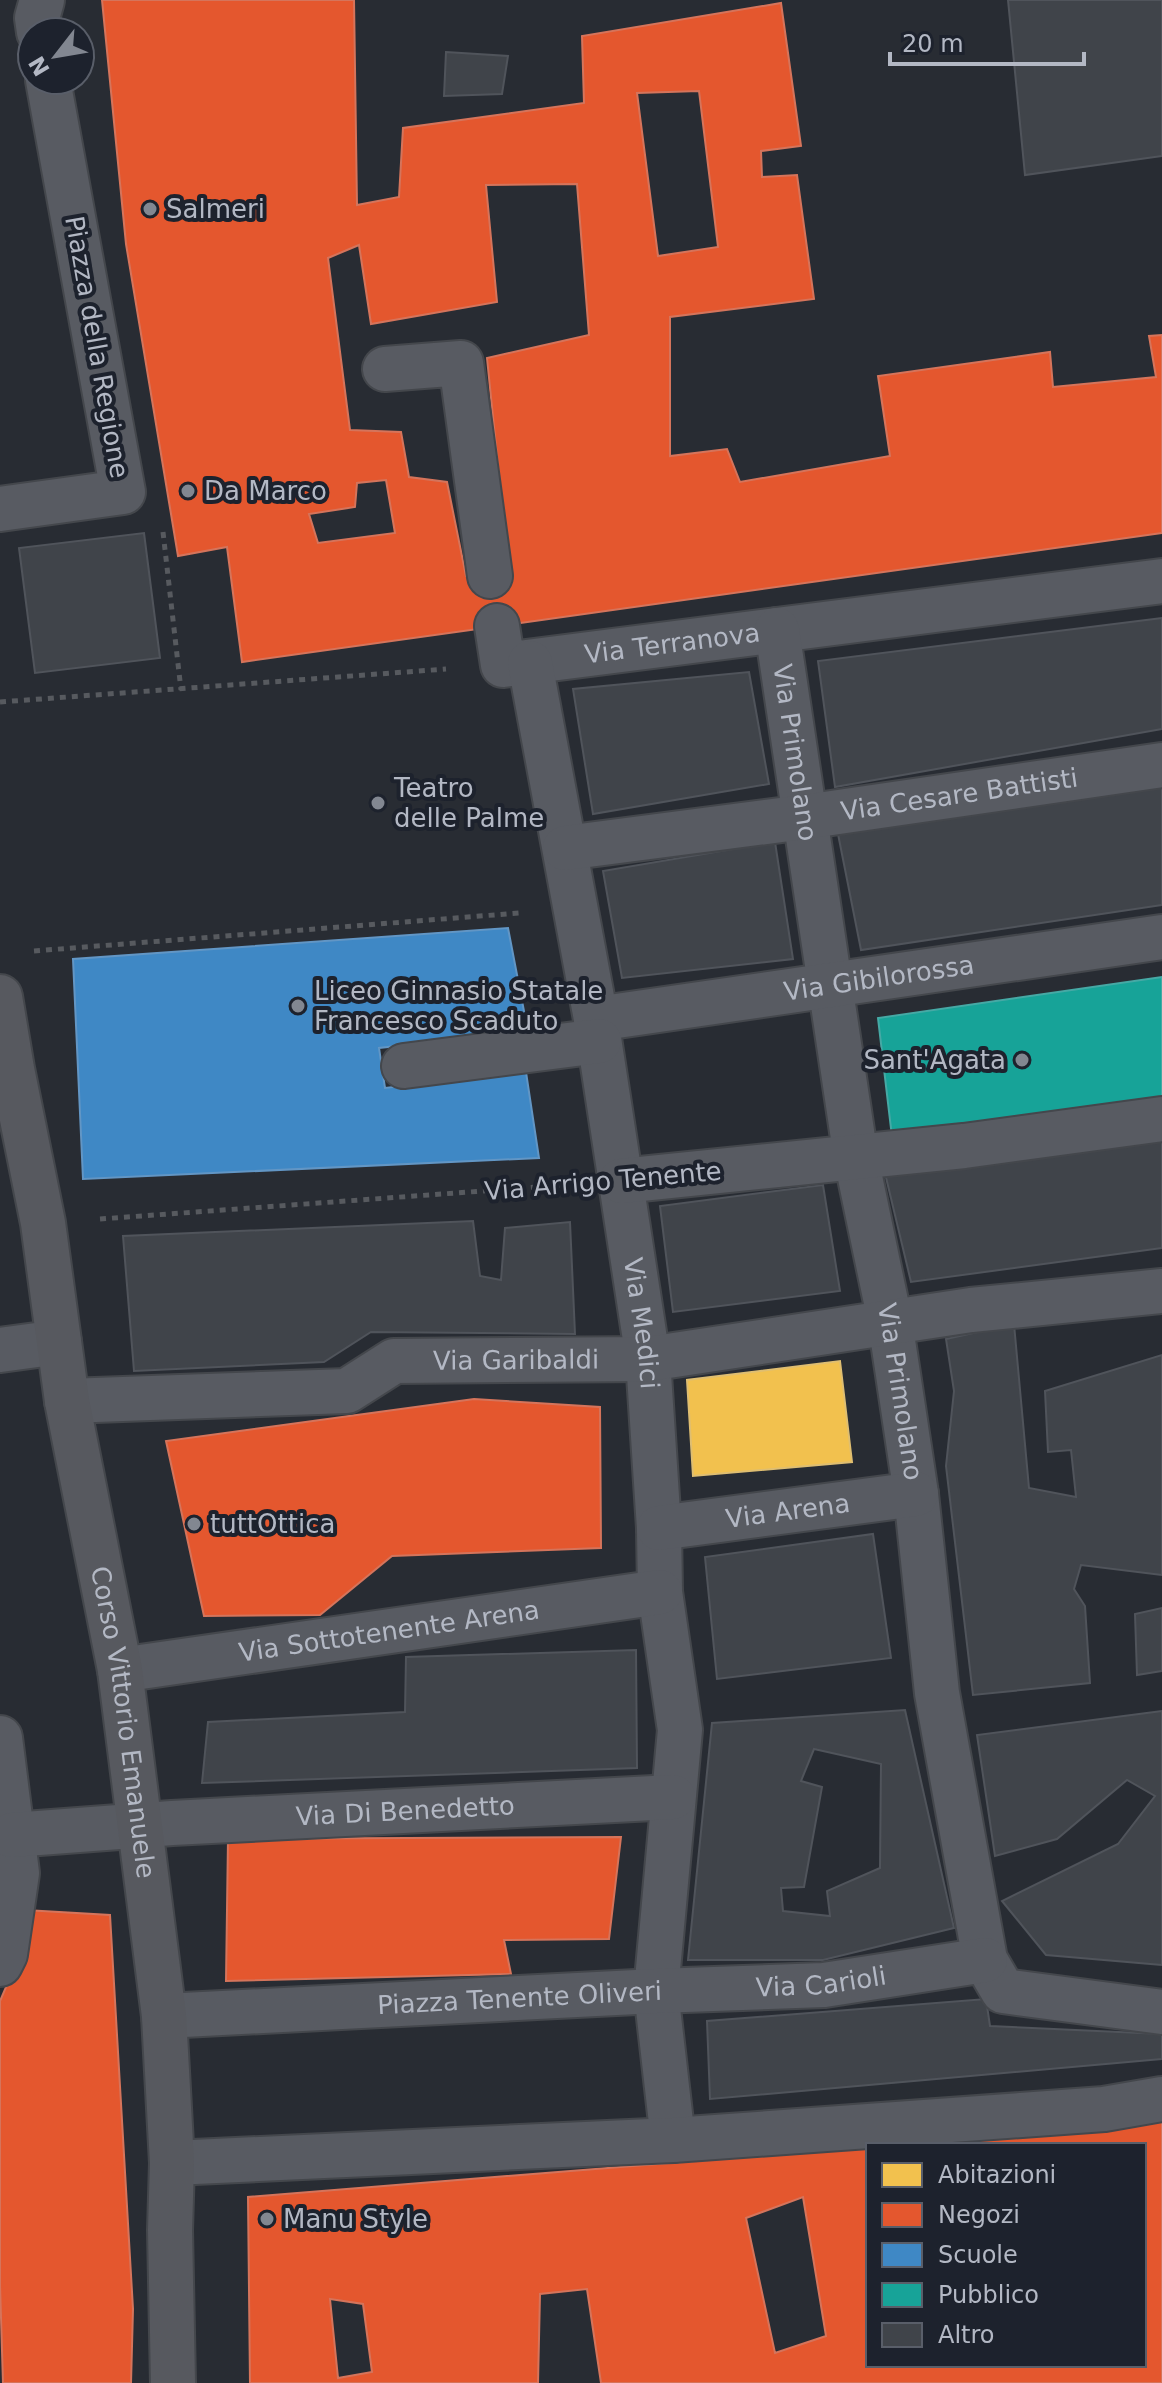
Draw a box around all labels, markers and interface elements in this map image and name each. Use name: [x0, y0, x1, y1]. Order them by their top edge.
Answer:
north arrow: [16, 16, 96, 96]
scale bar: [890, 16, 1084, 66]
text: 20 m: [902, 30, 964, 58]
text: N: [24, 52, 55, 80]
place label: Salmeri: [166, 194, 265, 224]
marker: Salmeri: [141, 200, 159, 218]
street label: Piazza della Regione: [59, 213, 135, 481]
place label: Da Marco: [204, 476, 327, 506]
marker: Da Marco: [179, 482, 197, 500]
street label: Via Terranova: [583, 617, 762, 669]
street label: Via Primolano: [767, 662, 823, 843]
street label: Via Cesare Battisti: [839, 762, 1080, 826]
place label: Teatro delle Palme: [393, 773, 544, 833]
marker: Teatro delle Palme: [369, 794, 387, 812]
street label: Via Gibilorossa: [782, 949, 976, 1007]
place label: Liceo Ginnasio Statale Francesco Scaduto: [314, 976, 603, 1036]
marker: Liceo Ginnasio Statale Francesco Scaduto: [289, 997, 307, 1015]
place label: Sant'Agata: [863, 1045, 1006, 1075]
marker: Sant'Agata: [1013, 1051, 1031, 1069]
street label: Via Arrigo Tenente: [483, 1156, 723, 1206]
street label: Via Medici: [618, 1256, 665, 1390]
street label: Via Primolano: [872, 1301, 929, 1482]
street label: Via Garibaldi: [433, 1344, 599, 1376]
street label: Via Arena: [724, 1488, 852, 1534]
place label: tuttOttica: [210, 1509, 335, 1539]
marker: tuttOttica: [185, 1515, 203, 1533]
street label: Corso Vittorio Emanuele: [85, 1564, 161, 1880]
street label: Via Sottotenente Arena: [237, 1595, 541, 1668]
street label: Via Di Benedetto: [295, 1790, 516, 1832]
street label: Via Carioli: [755, 1961, 888, 2002]
street label: Piazza Tenente Oliveri: [376, 1976, 662, 2020]
legend: [866, 2143, 1146, 2367]
text: Abitazioni: [938, 2161, 1056, 2189]
text: Negozi: [938, 2201, 1020, 2229]
place label: Manu Style: [283, 2204, 428, 2234]
marker: Manu Style: [258, 2210, 276, 2228]
text: Scuole: [938, 2241, 1018, 2269]
text: Pubblico: [938, 2281, 1039, 2309]
text: Altro: [938, 2321, 995, 2349]

